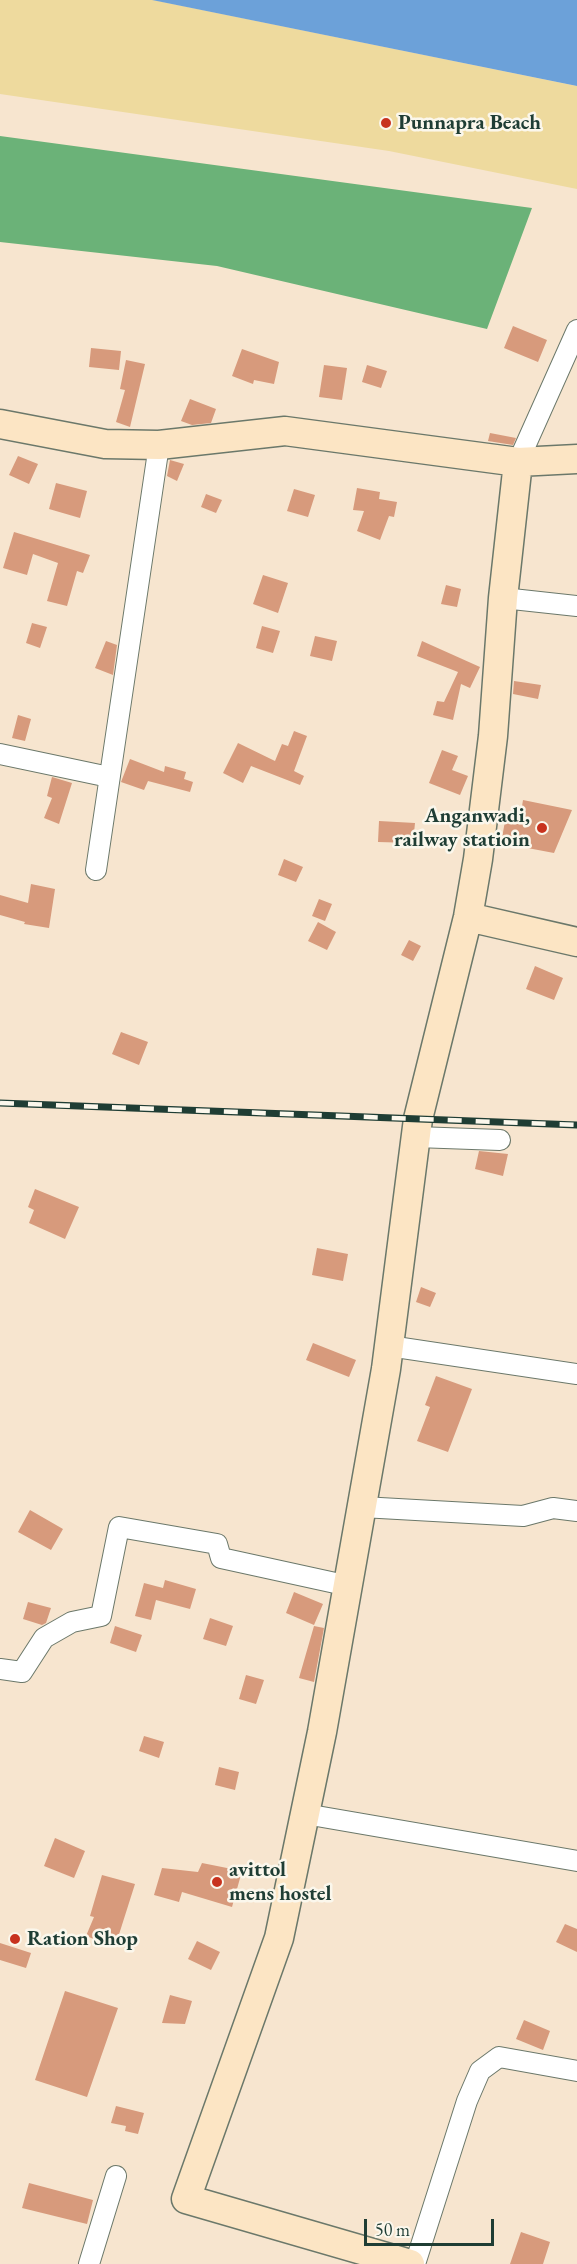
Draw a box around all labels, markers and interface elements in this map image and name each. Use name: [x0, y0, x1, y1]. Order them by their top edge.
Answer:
place label: Punnapra Beach: [398, 110, 541, 136]
marker: Punnapra Beach: [379, 116, 393, 130]
place label: Anganwadi, railway statioin: [394, 803, 530, 853]
marker: Anganwadi, railway statioin: [535, 821, 549, 835]
place label: avittol mens hostel: [229, 1857, 332, 1907]
marker: avittol mens hostel: [210, 1875, 224, 1889]
place label: Ration Shop: [27, 1926, 138, 1952]
marker: Ration Shop: [8, 1932, 22, 1946]
scale bar: [367, 2207, 498, 2245]
text: 50 m: [375, 2218, 410, 2241]

